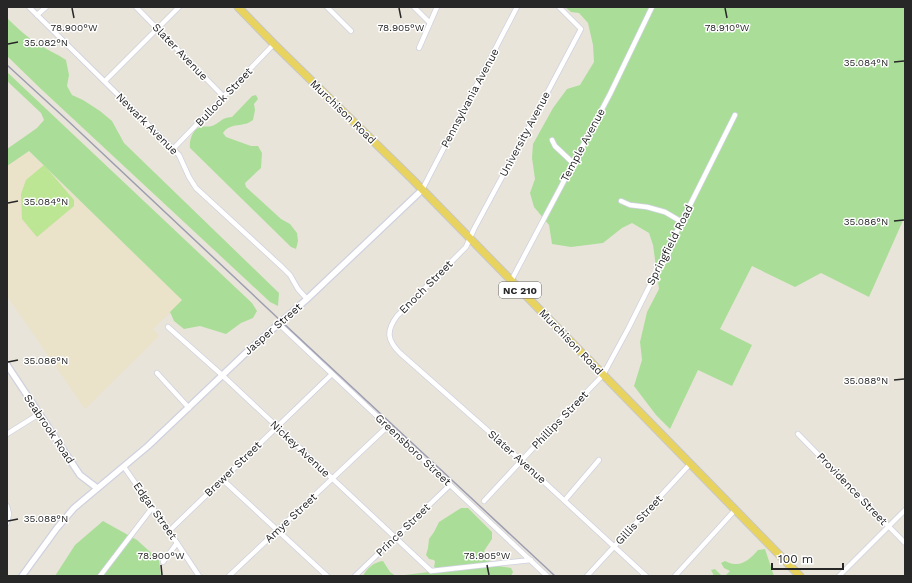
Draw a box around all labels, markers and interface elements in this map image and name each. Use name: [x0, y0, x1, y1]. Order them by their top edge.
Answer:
street label: Slater Avenue: [150, 21, 210, 83]
text: 78.900°W: [50, 22, 98, 33]
text: 78.905°W: [378, 22, 425, 33]
text: 78.910°W: [705, 22, 750, 33]
text: 35.082°N: [24, 37, 68, 48]
street label: Pennsylvania Avenue: [438, 46, 502, 150]
text: 35.084°N: [844, 57, 888, 68]
street label: Bullock Street: [193, 65, 255, 129]
street label: Murchison Road: [308, 77, 378, 147]
street label: University Avenue: [497, 89, 553, 179]
street label: Newark Avenue: [113, 90, 181, 158]
street label: Temple Avenue: [558, 106, 608, 184]
text: 35.084°N: [24, 196, 68, 207]
street label: Springfield Road: [644, 203, 696, 287]
text: 35.086°N: [844, 216, 888, 227]
street label: Enoch Street: [397, 257, 456, 316]
road number: NC 210: [499, 282, 541, 298]
street label: Jasper Street: [241, 300, 305, 358]
street label: Murchison Road: [536, 307, 606, 377]
text: 35.086°N: [24, 355, 68, 366]
text: 35.088°N: [844, 375, 888, 386]
street label: Phillips Street: [529, 388, 591, 452]
street label: Seabrook Road: [21, 392, 77, 466]
street label: Greensboro Street: [372, 412, 454, 489]
street label: Nickey Avenue: [267, 418, 333, 480]
street label: Slater Avenue: [485, 427, 549, 487]
street label: Brewer Street: [202, 438, 264, 499]
street label: Providence Street: [814, 450, 890, 528]
street label: Edgar Street: [130, 480, 180, 542]
street label: Amye Street: [262, 490, 320, 545]
street label: Gillis Street: [613, 492, 666, 548]
street label: Prince Street: [373, 501, 433, 559]
text: 35.088°N: [24, 513, 68, 524]
scale bar: [772, 545, 843, 571]
text: 78.900°W: [137, 550, 185, 561]
text: 78.905°W: [464, 550, 511, 561]
text: 100 m: [778, 552, 813, 566]

